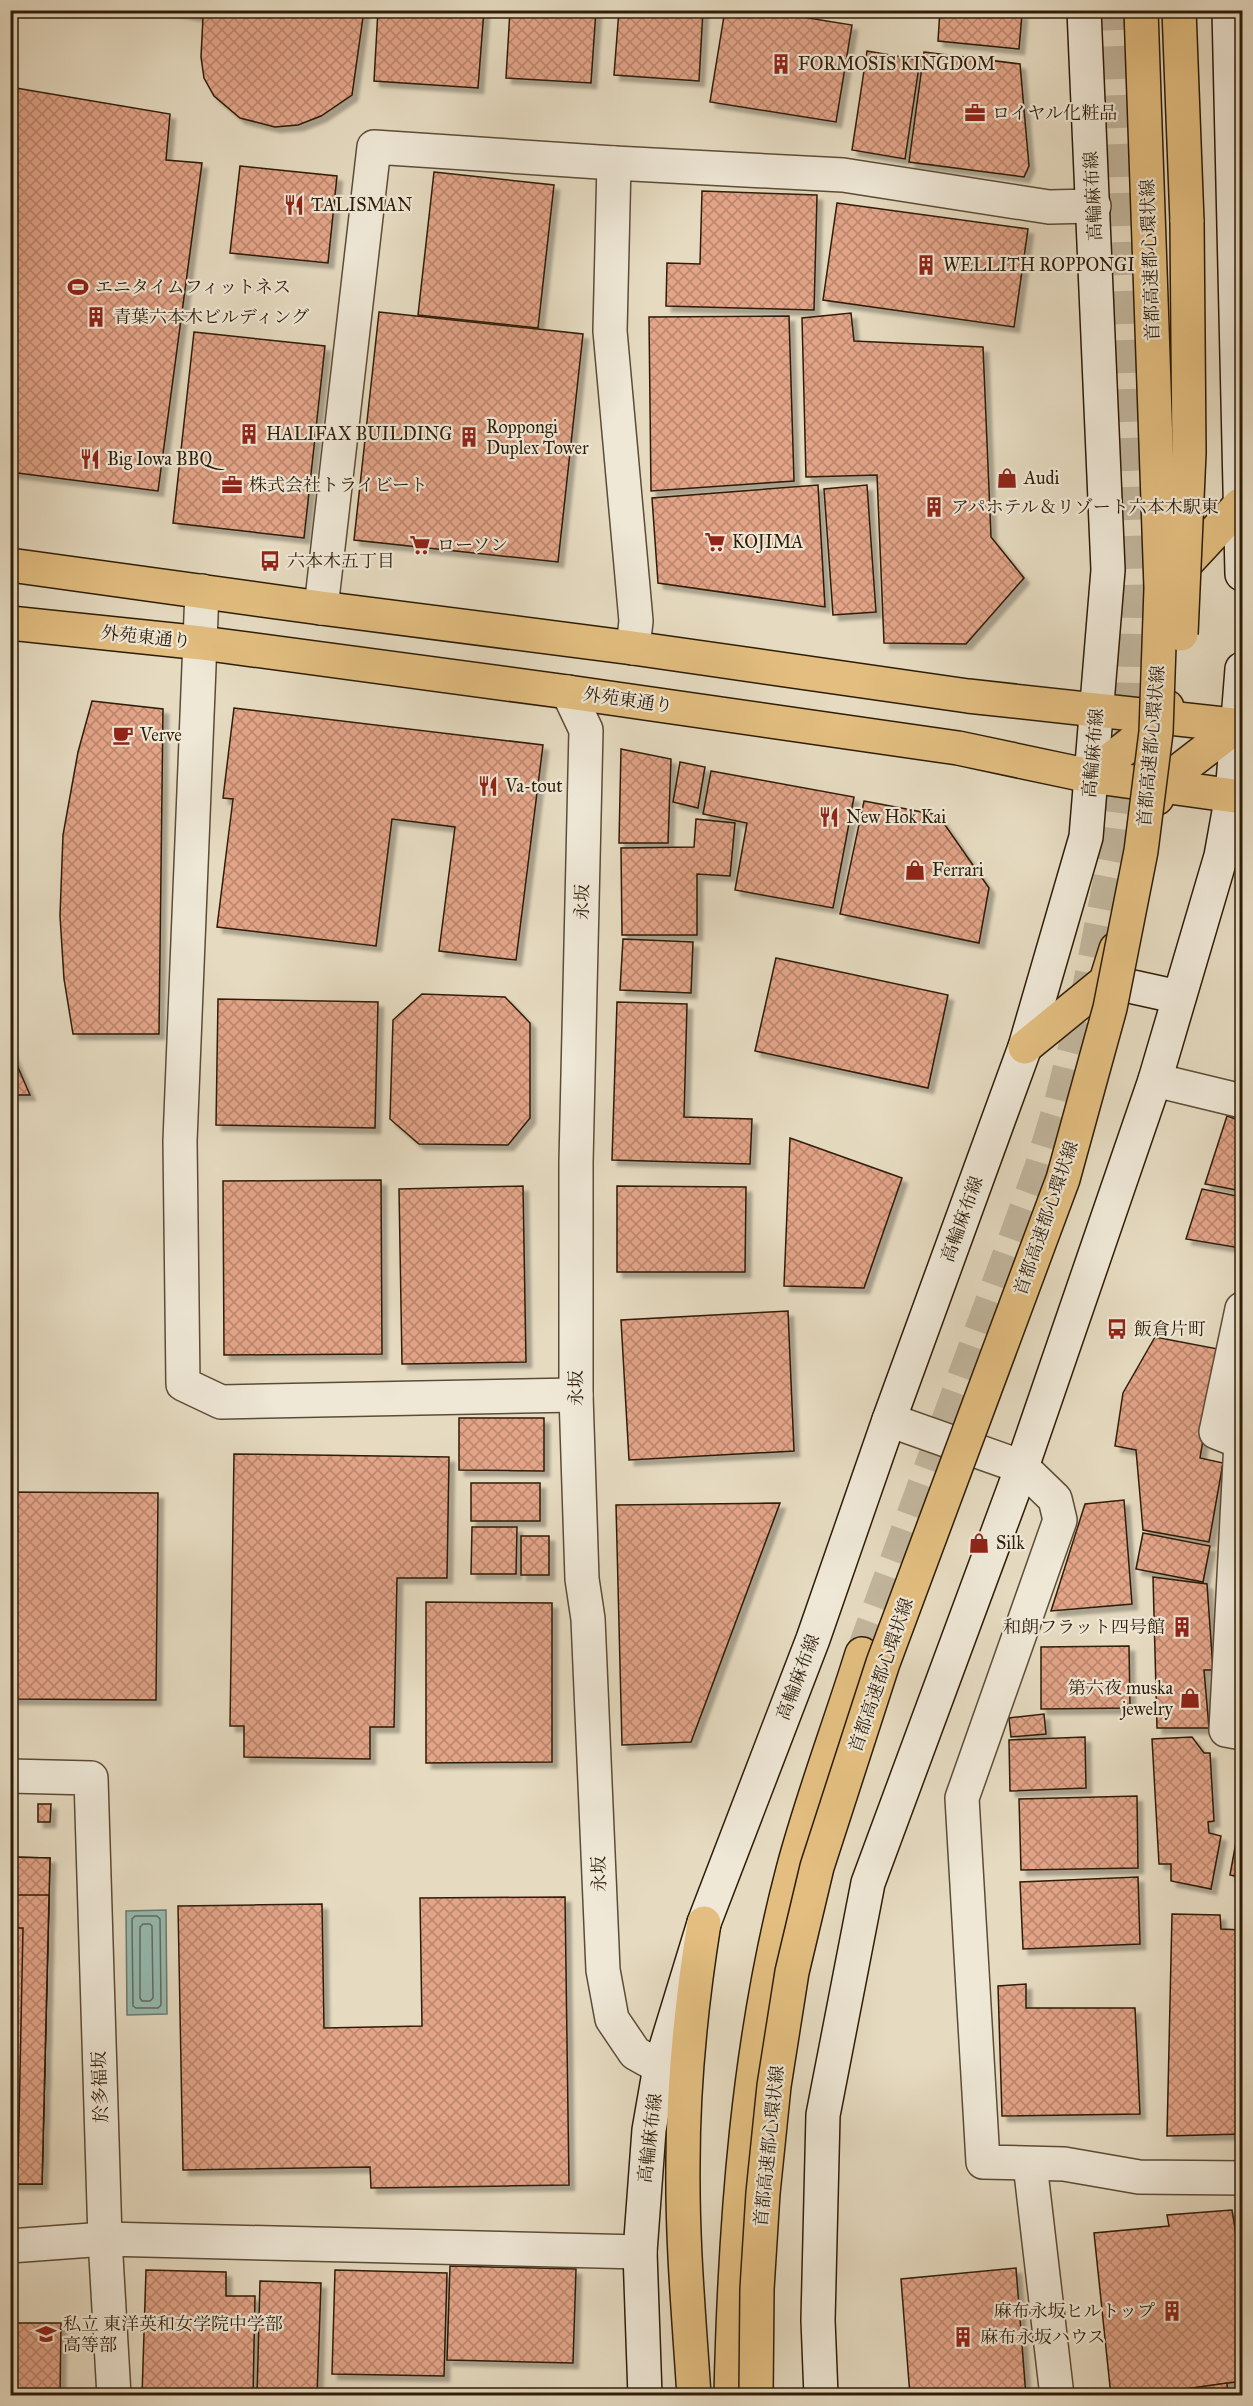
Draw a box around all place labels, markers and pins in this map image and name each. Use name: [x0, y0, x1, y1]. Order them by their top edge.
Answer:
building icon: FORMOSIS KINGDOM: [769, 52, 793, 76]
place label: FORMOSIS KINGDOM: [798, 53, 995, 75]
office icon: ロイヤル化粧品: [963, 101, 987, 125]
place label: ロイヤル化粧品: [992, 102, 1117, 124]
restaurant icon: TALISMAN: [282, 193, 306, 217]
place label: TALISMAN: [311, 194, 412, 216]
building icon: WELLITH ROPPONGI: [914, 253, 938, 277]
place label: WELLITH ROPPONGI: [943, 254, 1135, 276]
sports icon: エニタイムフィットネス: [66, 275, 90, 299]
place label: エニタイムフィットネス: [95, 276, 291, 298]
building icon: 青葉六本木ビルディング: [84, 305, 108, 329]
place label: 青葉六本木ビルディング: [113, 306, 309, 328]
place label: Roppongi Duplex Tower: [486, 416, 589, 459]
building icon: HALIFAX BUILDING: [237, 422, 261, 446]
place label: HALIFAX BUILDING: [266, 423, 452, 445]
building icon: Roppongi Duplex Tower: [457, 425, 481, 449]
restaurant icon: Big Iowa BBQ: [78, 447, 102, 471]
place label: Big Iowa BBQ: [107, 448, 224, 471]
shop icon: Audi: [995, 466, 1019, 490]
place label: Audi: [1023, 467, 1060, 489]
office icon: 株式会社トライビート: [220, 473, 244, 497]
place label: 株式会社トライビート: [249, 474, 428, 496]
building icon: アパホテル＆リゾート六本木駅東: [922, 495, 946, 519]
place label: アパホテル＆リゾート六本木駅東: [951, 496, 1219, 518]
supermarket icon: KOJIMA: [703, 530, 727, 554]
place label: KOJIMA: [732, 531, 803, 554]
supermarket icon: ローソン: [408, 533, 432, 557]
place label: ローソン: [437, 534, 508, 556]
bus stop icon: 六本木五丁目: [258, 549, 282, 573]
place label: 六本木五丁目: [287, 550, 395, 572]
cafe icon: Verve: [111, 723, 135, 747]
place label: Verve: [139, 724, 182, 746]
restaurant icon: Va-tout: [476, 774, 500, 798]
place label: Va-tout: [504, 775, 563, 797]
restaurant icon: New Hok Kai: [817, 805, 841, 829]
place label: New Hok Kai: [846, 806, 946, 828]
shop icon: Ferrari: [903, 858, 927, 882]
place label: Ferrari: [932, 859, 984, 881]
bus stop icon: 飯倉片町: [1105, 1317, 1129, 1341]
place label: 飯倉片町: [1134, 1318, 1206, 1340]
shop icon: Silk: [967, 1531, 991, 1555]
place label: Silk: [996, 1532, 1025, 1554]
building icon: 和朗フラット四号館: [1170, 1615, 1194, 1639]
place label: 和朗フラット四号館: [1003, 1616, 1165, 1638]
place label: 第六夜 muska jewelry: [1068, 1677, 1174, 1720]
shop icon: 第六夜 muska jewelry: [1178, 1686, 1202, 1710]
building icon: 麻布永坂ヒルトップ: [1160, 2299, 1184, 2323]
place label: 麻布永坂ヒルトップ: [994, 2300, 1155, 2322]
place label: 私立 東洋英和女学院中学部 高等部: [63, 2313, 283, 2356]
school or university icon: 私立 東洋英和女学院中学部 高等部: [34, 2322, 58, 2346]
building icon: 麻布永坂ハウス: [951, 2325, 975, 2349]
place label: 麻布永坂ハウス: [980, 2326, 1105, 2348]

